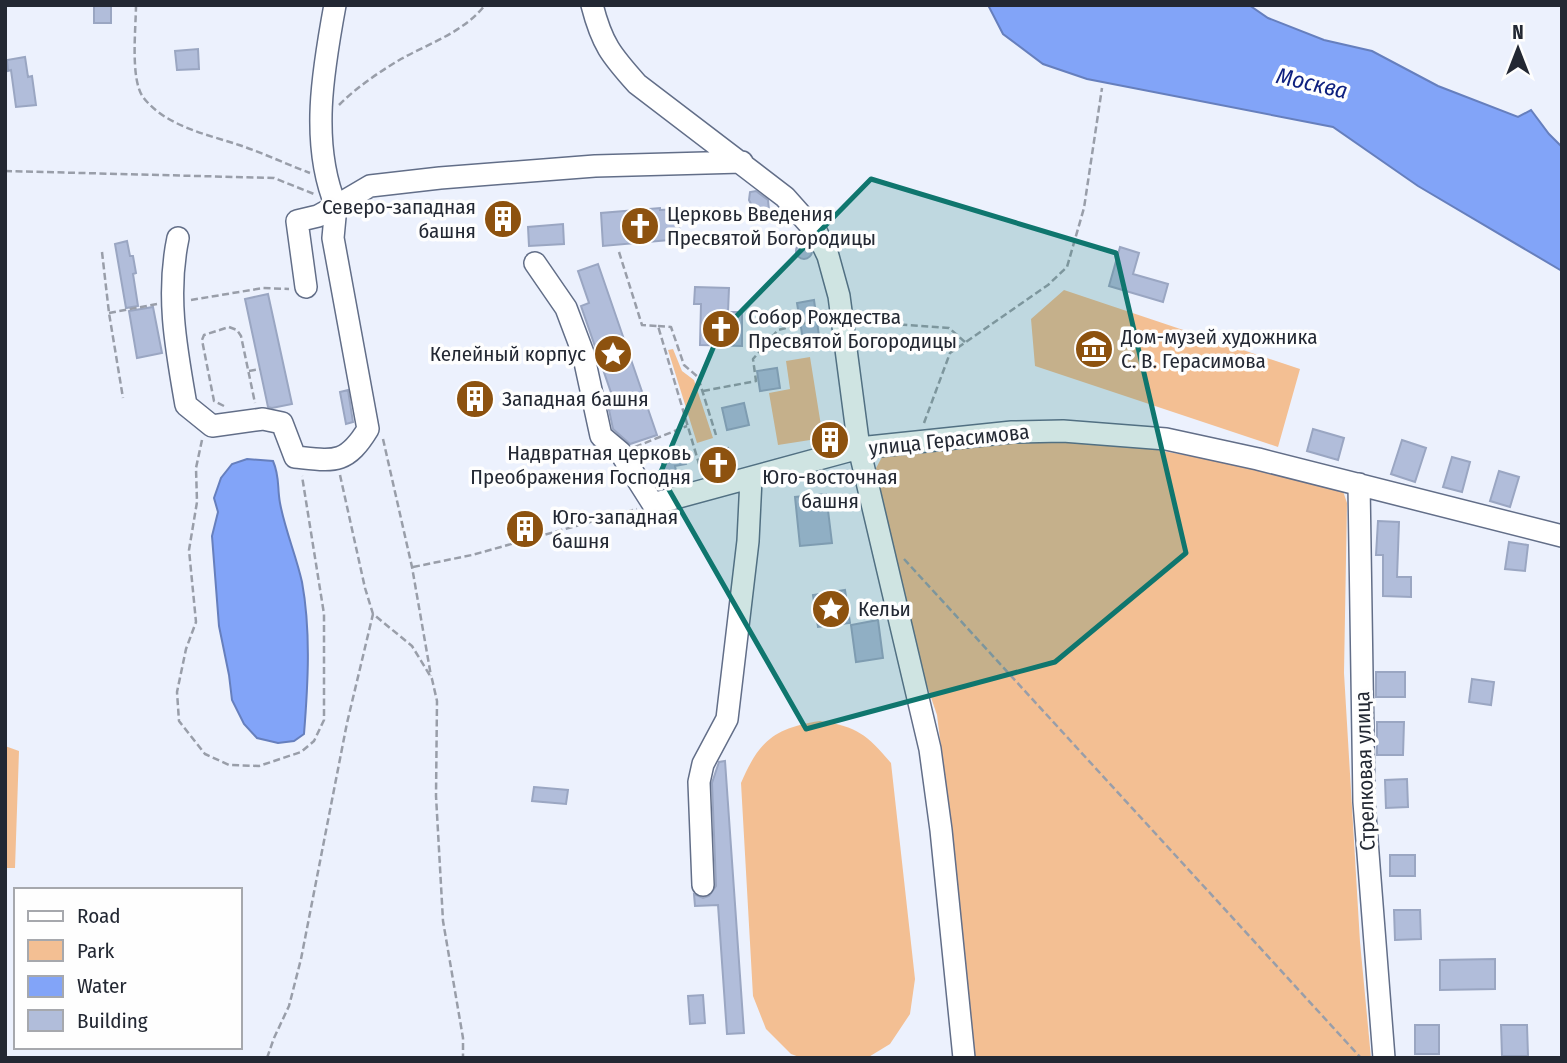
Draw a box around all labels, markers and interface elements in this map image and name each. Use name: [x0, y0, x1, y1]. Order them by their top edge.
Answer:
north arrow: [1483, 14, 1553, 84]
text: N: [1512, 21, 1524, 44]
water label: Москва: [1274, 61, 1350, 105]
place label: Северо-западная башня: [322, 194, 476, 244]
building icon: Северо-западная башня: [482, 198, 524, 240]
place label: Церковь Введения Пресвятой Богородицы: [667, 201, 876, 251]
church icon: Церковь Введения Пресвятой Богородицы: [619, 205, 661, 247]
place label: Собор Рождества Пресвятой Богородицы: [748, 304, 957, 354]
church icon: Собор Рождества Пресвятой Богородицы: [700, 308, 742, 350]
place label: Дом-музей художника С. В. Герасимова: [1120, 324, 1317, 374]
museum icon: Дом-музей художника С. В. Герасимова: [1073, 328, 1115, 370]
place icon: Келейный корпус: [592, 333, 634, 375]
place label: Келейный корпус: [430, 341, 586, 367]
building icon: Западная башня: [454, 378, 496, 420]
place label: Западная башня: [502, 386, 649, 412]
building icon: Юго-восточная башня: [809, 419, 851, 461]
street label: улица Герасимова: [867, 419, 1031, 461]
place label: Надвратная церковь Преображения Господня: [470, 440, 691, 490]
church icon: Надвратная церковь Преображения Господня: [697, 444, 739, 486]
place label: Юго-восточная башня: [762, 464, 898, 514]
place label: Юго-западная башня: [552, 504, 678, 554]
building icon: Юго-западная башня: [504, 508, 546, 550]
place icon: Кельи: [810, 588, 852, 630]
place label: Кельи: [858, 596, 911, 622]
street label: Стрелковая улица: [1349, 691, 1381, 851]
legend: [14, 888, 242, 1049]
text: Road: [77, 903, 121, 929]
text: Park: [77, 938, 115, 964]
text: Water: [77, 973, 127, 999]
text: Building: [77, 1008, 148, 1034]

